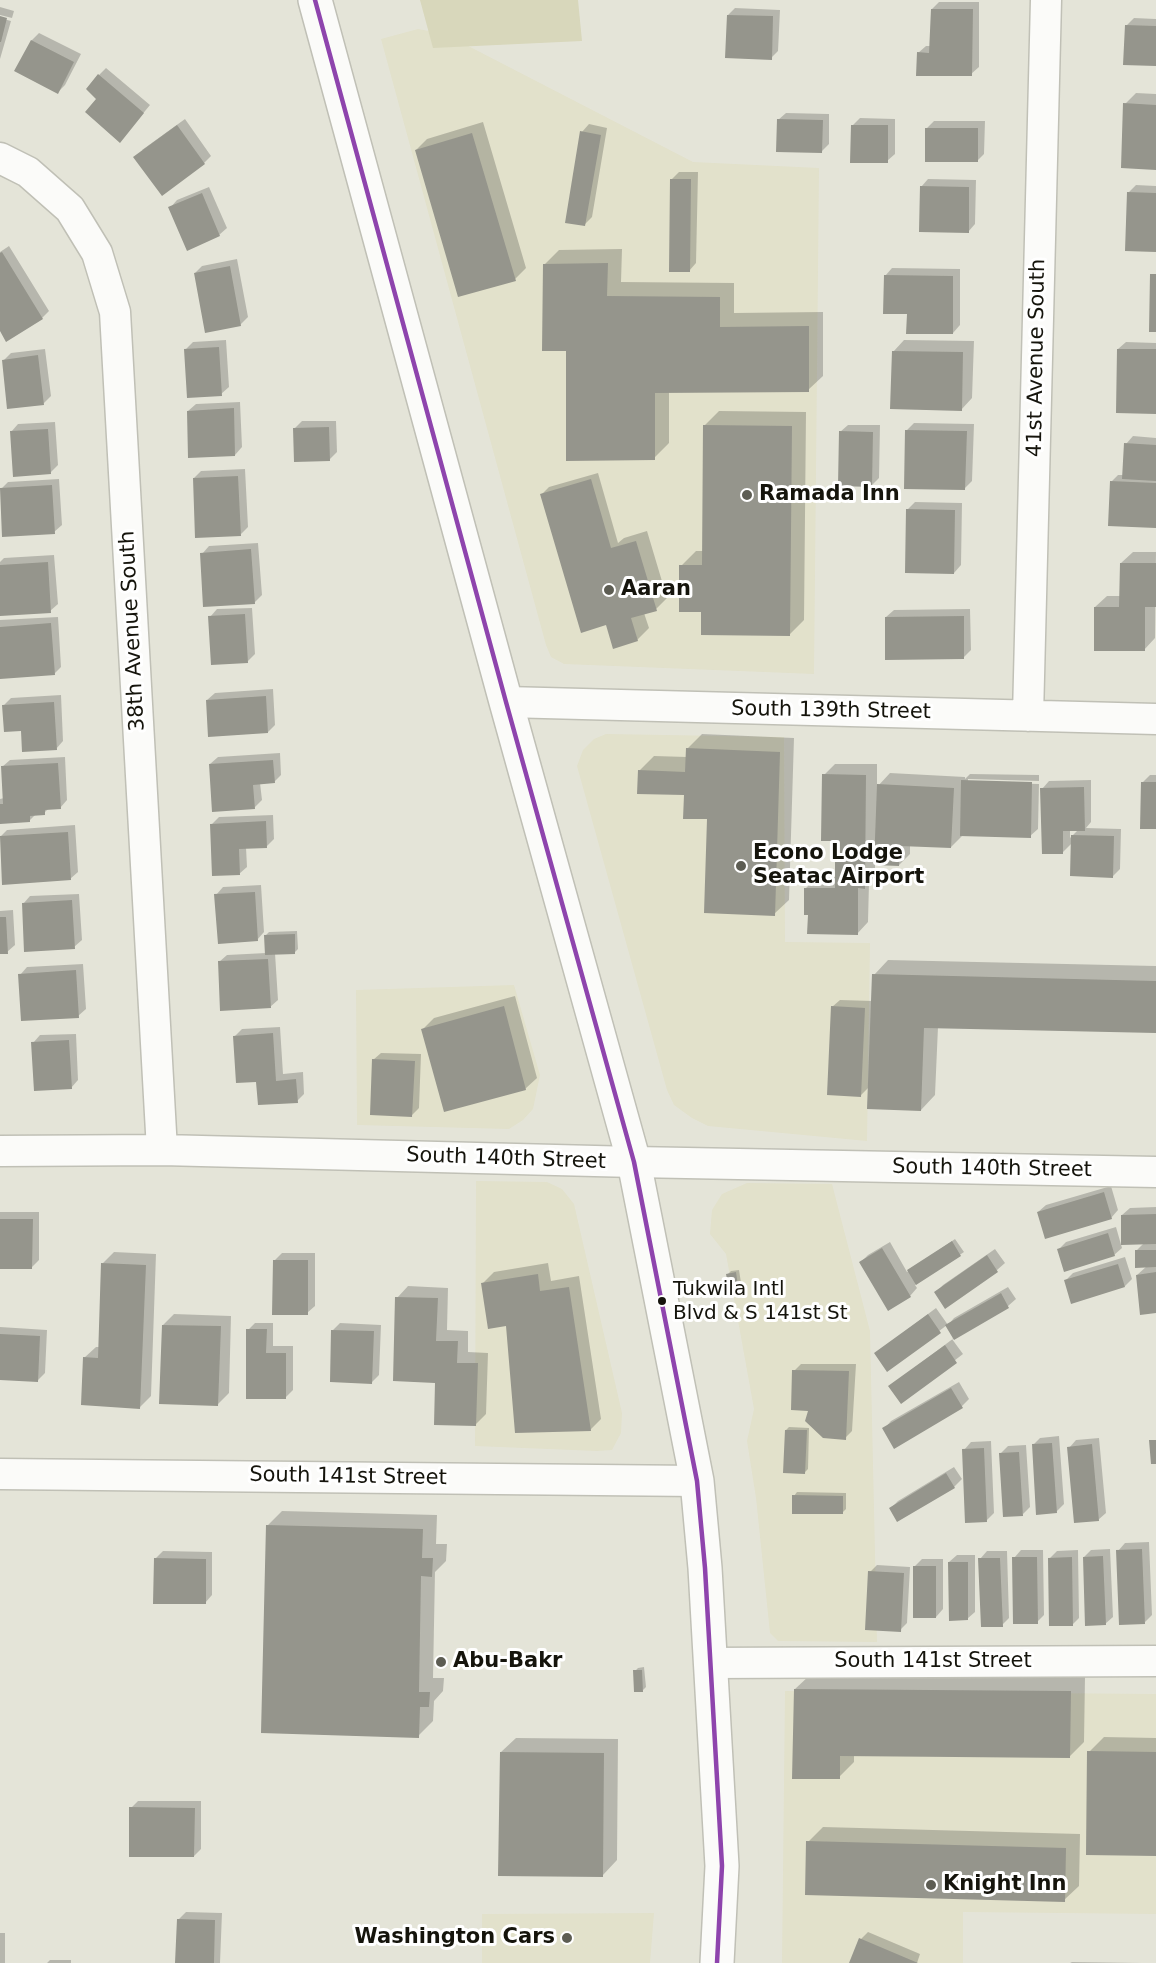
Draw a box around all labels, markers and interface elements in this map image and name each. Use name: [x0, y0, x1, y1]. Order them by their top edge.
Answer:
street label: 41st Avenue South: [1023, 259, 1051, 457]
place label: Ramada Inn: [759, 482, 900, 508]
marker: Ramada Inn: [740, 488, 754, 502]
street label: 38th Avenue South: [115, 530, 151, 732]
place label: Aaran: [621, 577, 691, 603]
marker: Aaran: [602, 583, 616, 597]
street label: South 139th Street: [731, 697, 931, 725]
place label: Econo Lodge Seatac Airport: [753, 841, 924, 891]
marker: Econo Lodge Seatac Airport: [734, 859, 748, 873]
street label: South 140th Street: [406, 1143, 606, 1175]
street label: South 140th Street: [892, 1155, 1092, 1183]
place label: Tukwila Intl Blvd & S 141st St: [673, 1278, 848, 1325]
marker: Tukwila Intl Blvd & S 141st St: [656, 1295, 668, 1307]
street label: South 141st Street: [249, 1463, 447, 1491]
place label: Abu-Bakr: [453, 1649, 562, 1675]
street label: South 141st Street: [834, 1649, 1032, 1675]
marker: Abu-Bakr: [434, 1655, 448, 1669]
place label: Knight Inn: [943, 1872, 1066, 1898]
marker: Knight Inn: [924, 1878, 938, 1892]
place label: Washington Cars: [355, 1925, 555, 1951]
marker: Washington Cars: [560, 1931, 574, 1945]

